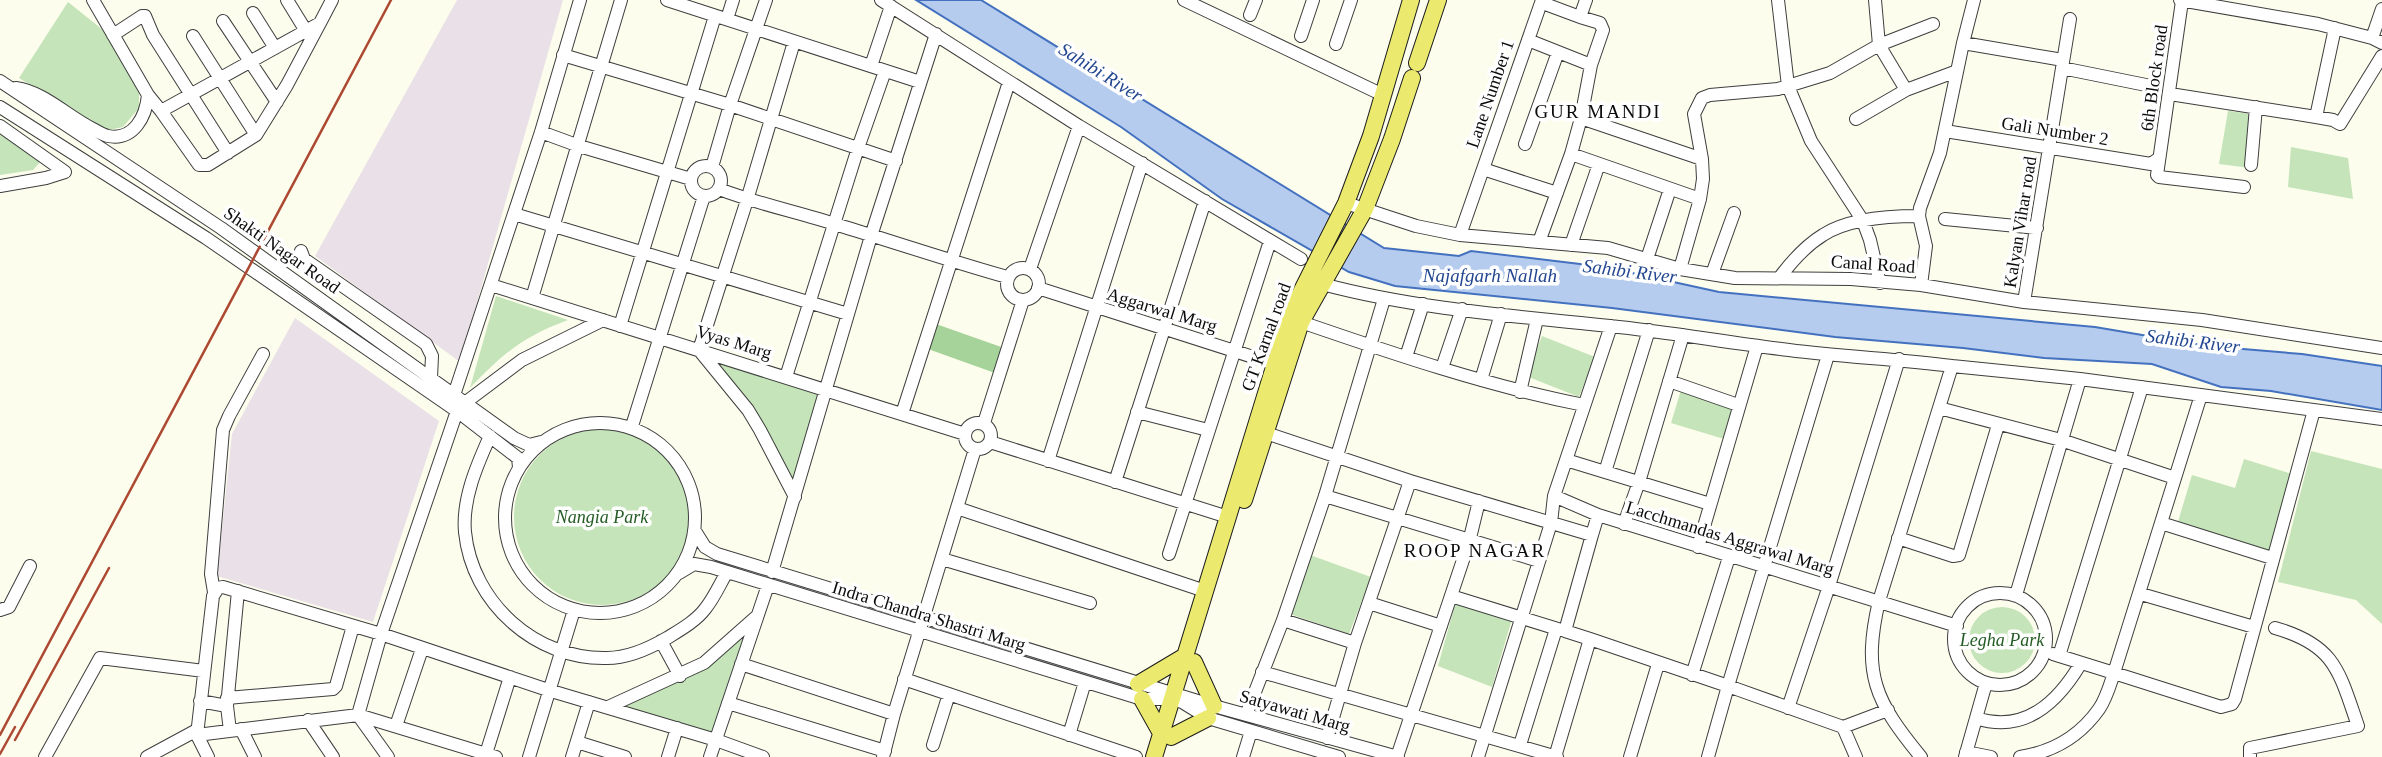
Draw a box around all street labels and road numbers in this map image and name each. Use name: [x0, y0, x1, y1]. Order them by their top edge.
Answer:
street label: 6th Block road: [2137, 24, 2171, 132]
street label: Lane Number 1: [1462, 37, 1518, 151]
street label: Gali Number 2: [2000, 113, 2110, 149]
street label: Kalyan Vihar road: [2000, 155, 2040, 289]
street label: Shakti Nagar Road: [220, 203, 344, 297]
street label: Canal Road: [1830, 251, 1916, 277]
street label: GT Karnal road: [1237, 280, 1295, 394]
street label: Aggarwal Marg: [1104, 284, 1220, 336]
street label: Vyas Marg: [694, 321, 774, 363]
street label: Lacchmandas Aggrawal Marg: [1624, 497, 1836, 579]
street label: Indra Chandra Shastri Marg: [830, 577, 1028, 655]
street label: Satyawati Marg: [1237, 686, 1353, 736]

